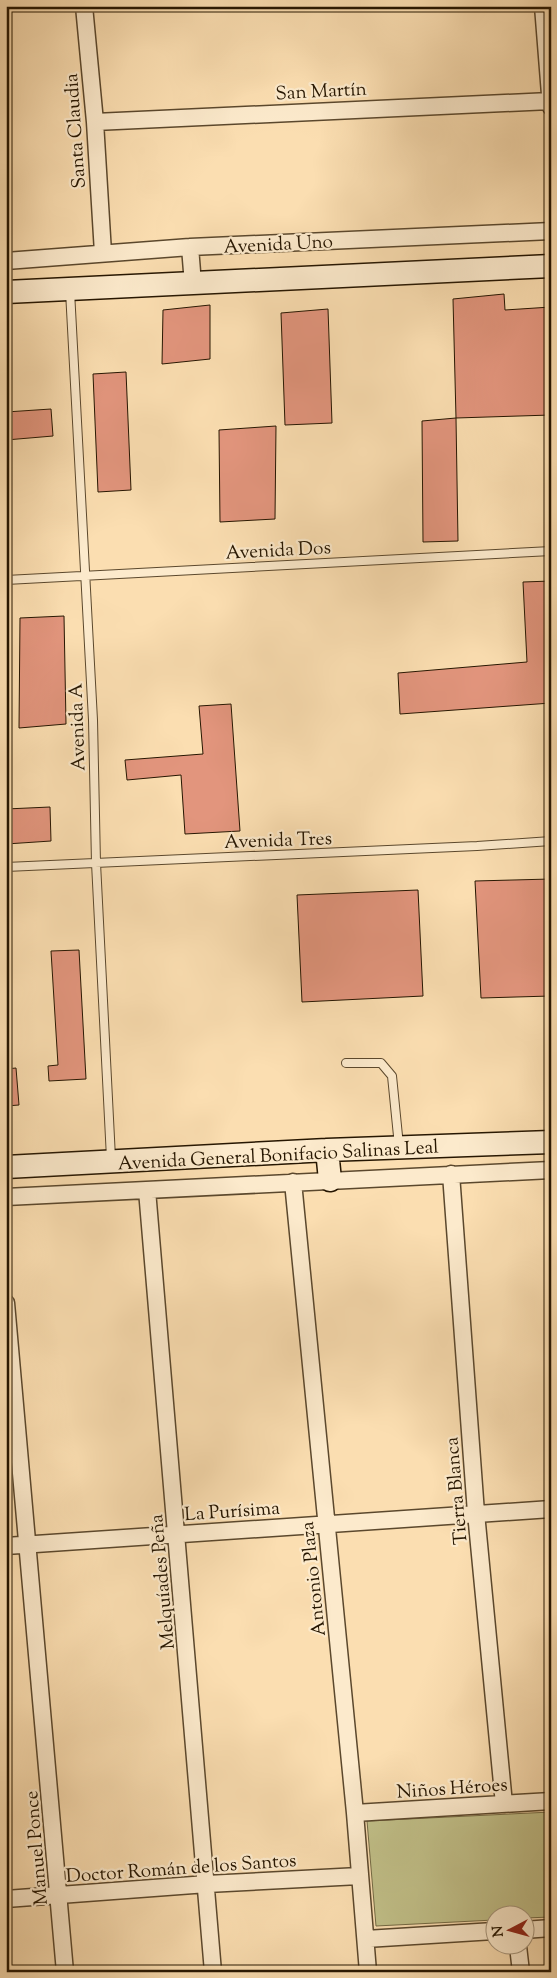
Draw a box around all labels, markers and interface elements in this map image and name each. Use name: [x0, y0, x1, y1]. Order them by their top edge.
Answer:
street label: Santa Claudia: [59, 72, 94, 189]
street label: San Martín: [275, 77, 368, 108]
street label: Avenida Uno: [223, 229, 334, 262]
street label: Avenida Dos: [225, 535, 332, 568]
street label: Avenida A: [63, 682, 94, 771]
street label: Avenida Tres: [224, 826, 332, 857]
street label: Avenida General Bonifacio Salinas Leal: [117, 1135, 439, 1178]
street label: Tierra Blanca: [439, 1436, 476, 1546]
street label: La Purísima: [184, 1496, 281, 1529]
street label: Melquíades Peña: [144, 1513, 183, 1651]
street label: Antonio Plaza: [295, 1520, 334, 1637]
street label: Niños Héroes: [396, 1772, 509, 1807]
street label: Manuel Ponce: [19, 1789, 56, 1906]
street label: Doctor Román de los Santos: [65, 1848, 297, 1891]
north arrow: [484, 1906, 534, 1956]
text: N: [489, 1925, 510, 1938]

